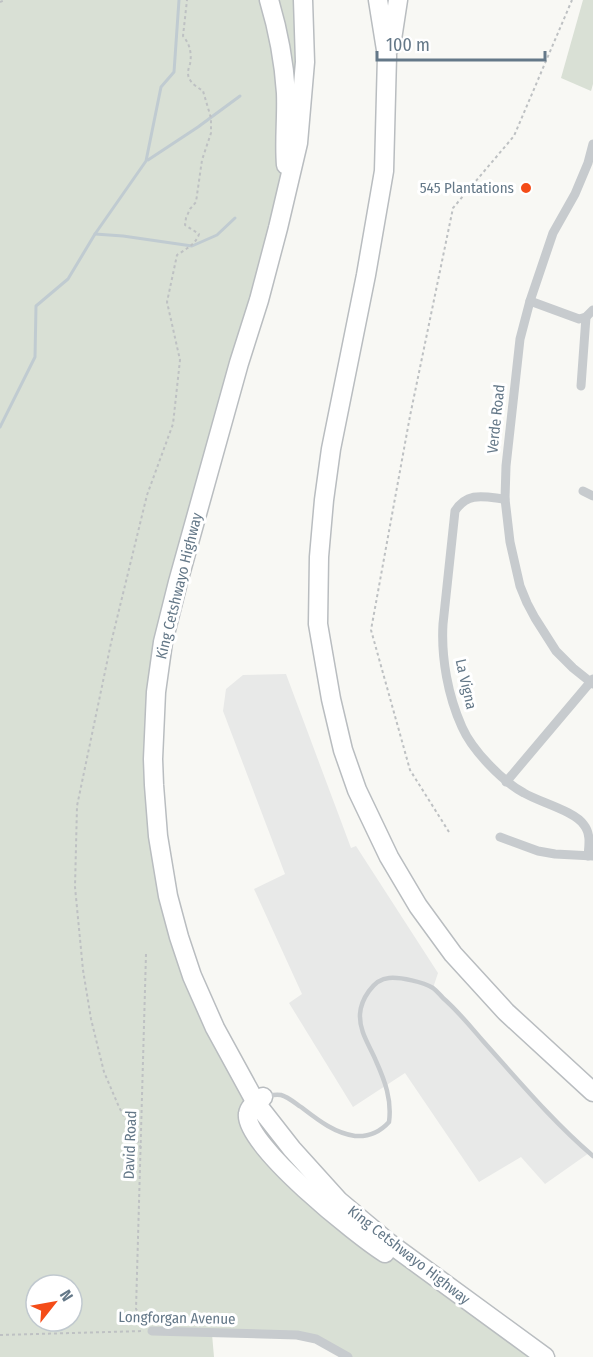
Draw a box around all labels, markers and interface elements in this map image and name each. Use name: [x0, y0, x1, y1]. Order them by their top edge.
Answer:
scale bar: [377, 24, 545, 62]
text: 100 m: [386, 34, 430, 56]
place label: 545 Plantations: [420, 179, 514, 197]
marker: 545 Plantations: [519, 181, 533, 195]
street label: Verde Road: [483, 383, 509, 455]
street label: King Cetshwayo Highway: [152, 511, 206, 661]
street label: La Vigna: [451, 657, 481, 711]
street label: David Road: [120, 1110, 140, 1180]
street label: King Cetshwayo Highway: [344, 1202, 474, 1309]
north arrow: [24, 1273, 84, 1333]
text: N: [56, 1287, 77, 1305]
street label: Longforgan Avenue: [118, 1308, 236, 1328]

